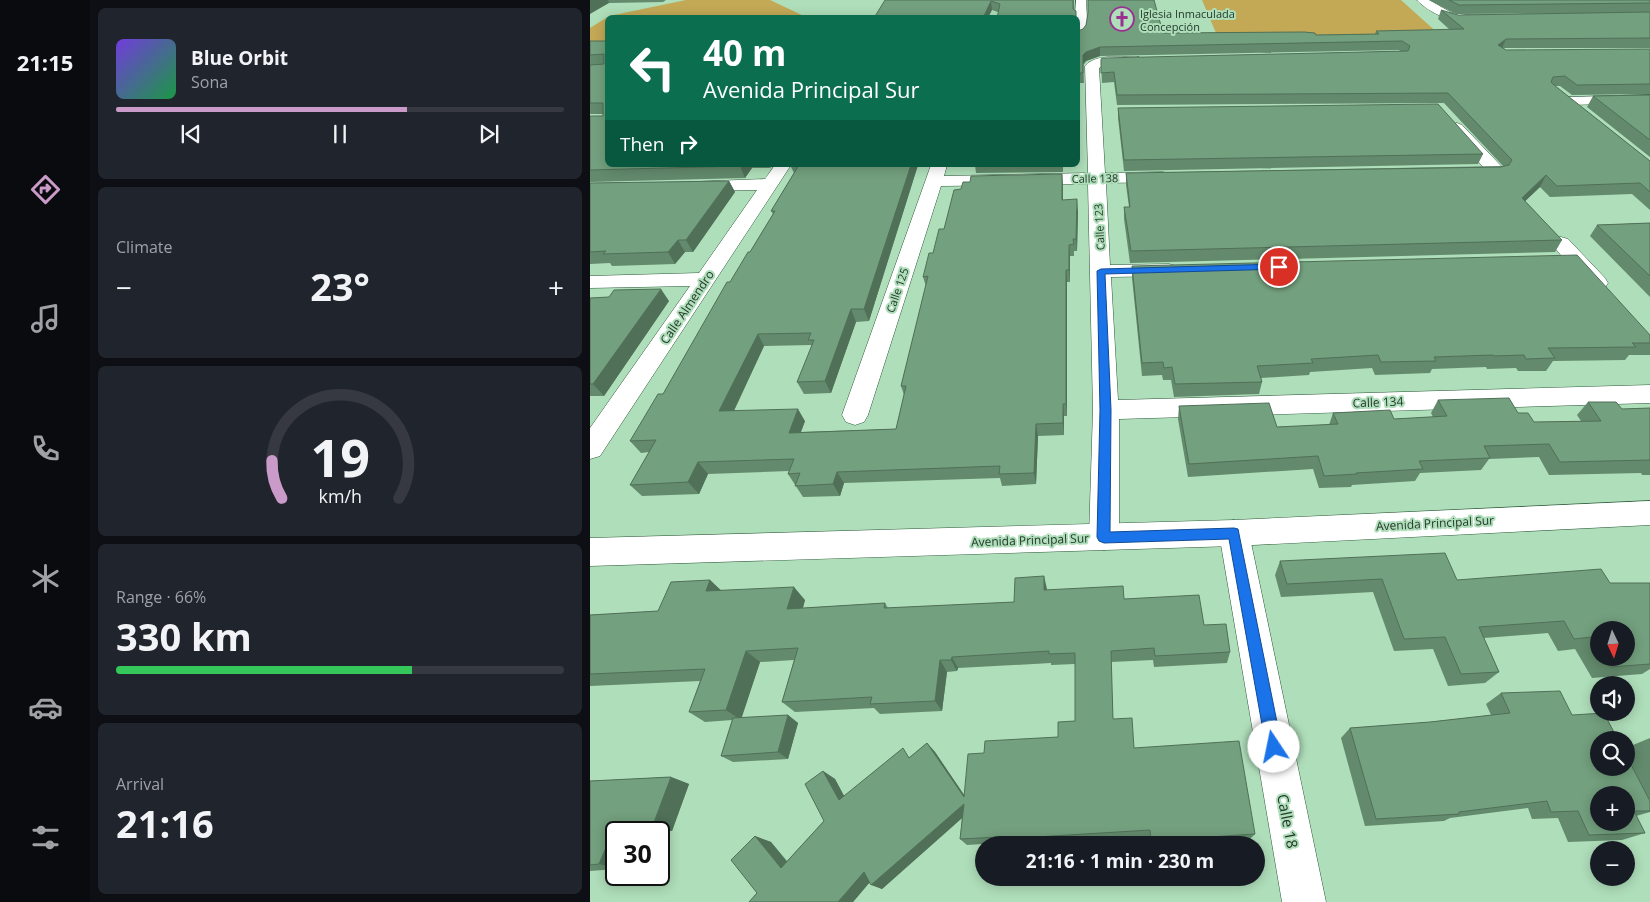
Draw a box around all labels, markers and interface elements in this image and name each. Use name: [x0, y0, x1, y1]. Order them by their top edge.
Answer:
church icon: Iglesia Inmaculada Concepción: [1109, 6, 1135, 32]
place label: Iglesia Inmaculada Concepción: [1140, 6, 1235, 34]
text: 40 m: [703, 29, 786, 76]
icon: left: [620, 35, 685, 100]
text: Blue Orbit: [191, 45, 288, 71]
text: 21:15: [17, 47, 73, 77]
text: Sona: [191, 71, 228, 93]
text: Avenida Principal Sur: [703, 74, 920, 104]
icon: previous: [177, 120, 205, 148]
icon: pause: [326, 120, 354, 148]
icon: next: [475, 120, 503, 148]
icon: right: [674, 130, 702, 158]
text: Then: [620, 131, 664, 157]
street label: Calle 138: [1072, 170, 1118, 186]
icon: directions: [28, 172, 63, 207]
street label: Calle 123: [1090, 203, 1108, 251]
text: Climate: [116, 236, 173, 258]
pin: [1258, 246, 1300, 288]
icon: arrive: [1265, 253, 1293, 281]
text: 23°: [310, 260, 370, 312]
street label: Calle 125: [882, 266, 912, 314]
street label: Calle Almendro: [656, 267, 718, 347]
text: −: [116, 268, 132, 306]
text: +: [548, 268, 564, 306]
icon: music: [28, 301, 63, 336]
street label: Calle 134: [1352, 393, 1404, 411]
text: 19: [310, 421, 370, 492]
icon: phone: [28, 431, 63, 466]
text: km/h: [318, 484, 362, 508]
street label: Avenida Principal Sur: [1376, 511, 1495, 535]
street label: Avenida Principal Sur: [971, 529, 1089, 551]
icon: climate: [28, 561, 63, 596]
text: Range · 66%: [116, 586, 206, 608]
text: 330 km: [116, 610, 252, 662]
north arrow: [1590, 621, 1635, 666]
map controls: [1590, 621, 1635, 886]
button: sound: [1590, 676, 1635, 721]
icon: car: [28, 690, 63, 725]
position arrow: [1247, 720, 1299, 772]
button: search: [1590, 731, 1635, 776]
text: Arrival: [116, 773, 164, 795]
button: +: [1590, 786, 1635, 831]
street label: Calle 18: [1273, 792, 1303, 850]
text: 21:16: [116, 797, 214, 849]
icon: filters: [28, 820, 63, 855]
speed limit sign: 30: [605, 821, 670, 886]
button: −: [1590, 841, 1635, 886]
text: 21:16 · 1 min · 230 m: [1026, 848, 1214, 874]

